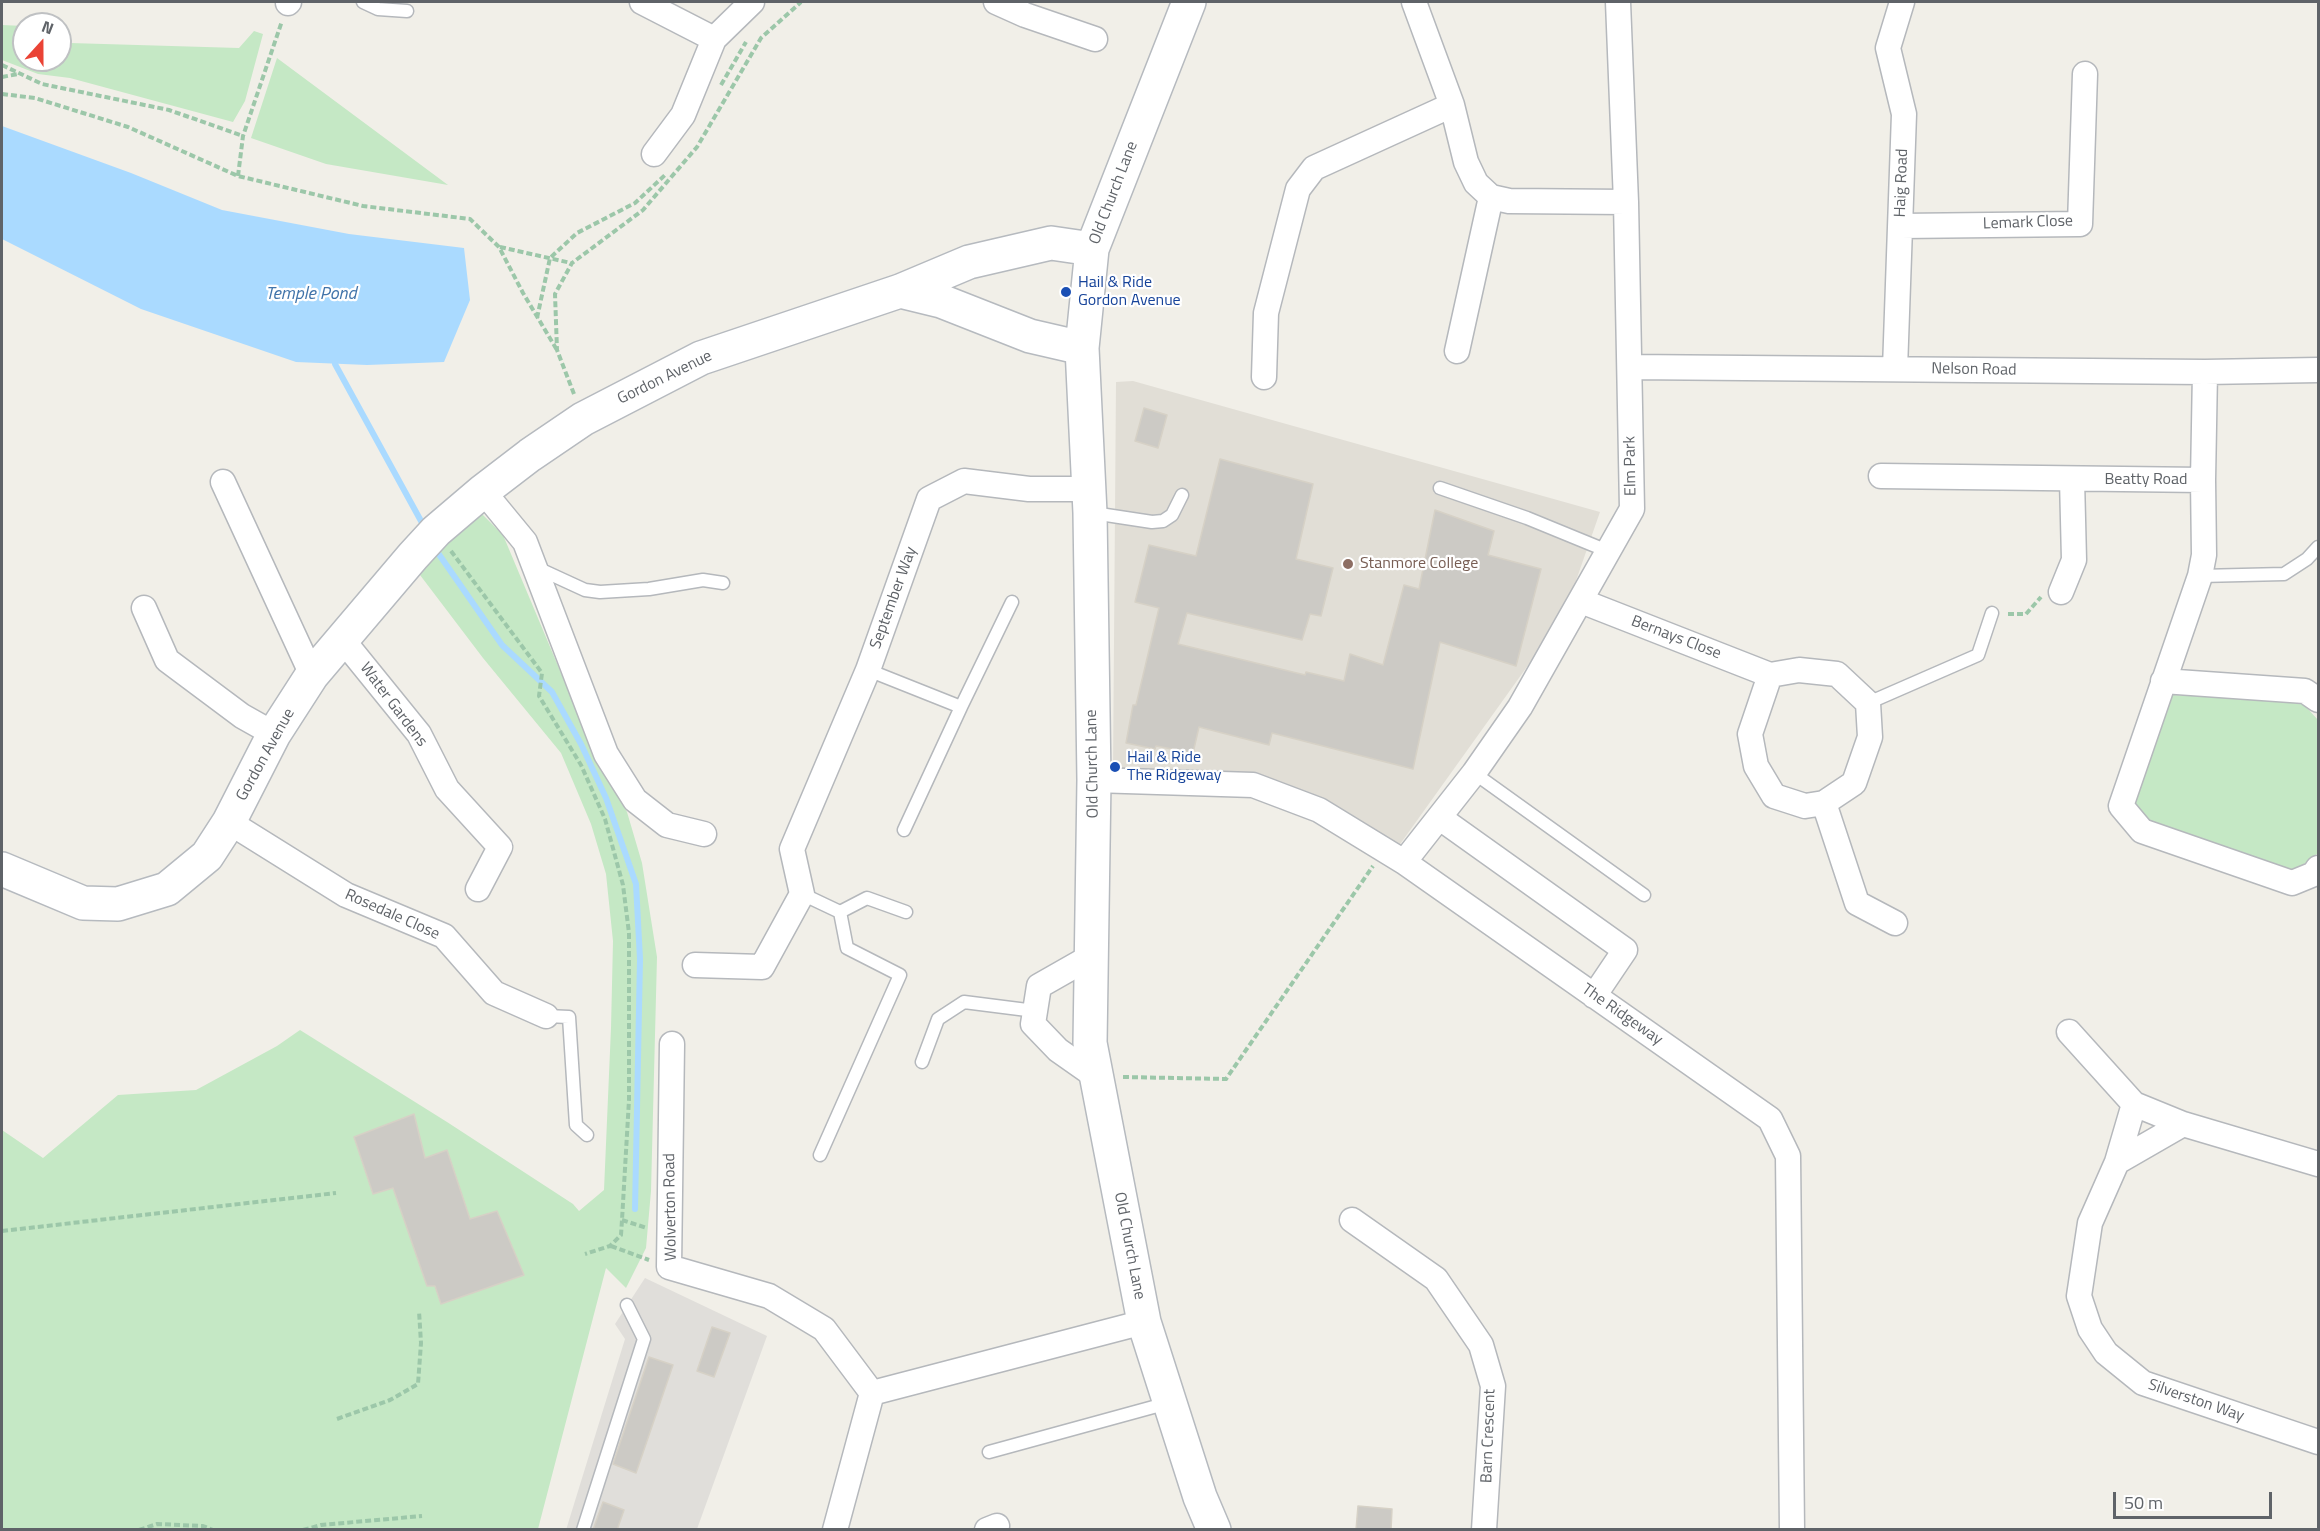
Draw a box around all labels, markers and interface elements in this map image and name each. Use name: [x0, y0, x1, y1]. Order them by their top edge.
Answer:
north arrow: [12, 12, 72, 72]
text: N: [38, 14, 57, 40]
street label: Old Church Lane: [1086, 139, 1142, 247]
street label: Haig Road: [1891, 148, 1913, 218]
street label: Lemark Close: [1983, 212, 2073, 234]
place label: Hail & Ride Gordon Avenue: [1078, 273, 1181, 311]
water label: Temple Pond: [265, 284, 357, 306]
marker: Hail & Ride Gordon Avenue: [1059, 285, 1073, 299]
street label: Gordon Avenue: [615, 347, 715, 409]
street label: Nelson Road: [1931, 360, 2017, 380]
street label: Elm Park: [1621, 436, 1641, 496]
street label: Beatty Road: [2104, 470, 2188, 490]
street label: September Way: [867, 544, 921, 652]
place label: Stanmore College: [1360, 554, 1478, 574]
marker: Stanmore College: [1341, 557, 1355, 571]
street label: Bernays Close: [1628, 612, 1724, 664]
street label: Water Gardens: [355, 659, 431, 751]
street label: Gordon Avenue: [233, 705, 299, 805]
street label: Old Church Lane: [1082, 709, 1104, 819]
place label: Hail & Ride The Ridgeway: [1127, 748, 1221, 786]
marker: Hail & Ride The Ridgeway: [1108, 760, 1122, 774]
street label: Rosedale Close: [342, 886, 442, 944]
street label: The Ridgeway: [1578, 980, 1666, 1050]
street label: Wolverton Road: [660, 1153, 682, 1261]
street label: Old Church Lane: [1109, 1191, 1149, 1301]
street label: Silverston Way: [2145, 1376, 2247, 1426]
street label: Barn Crescent: [1478, 1389, 1500, 1483]
scale bar: [2116, 1480, 2275, 1518]
text: 50 m: [2124, 1489, 2163, 1516]

